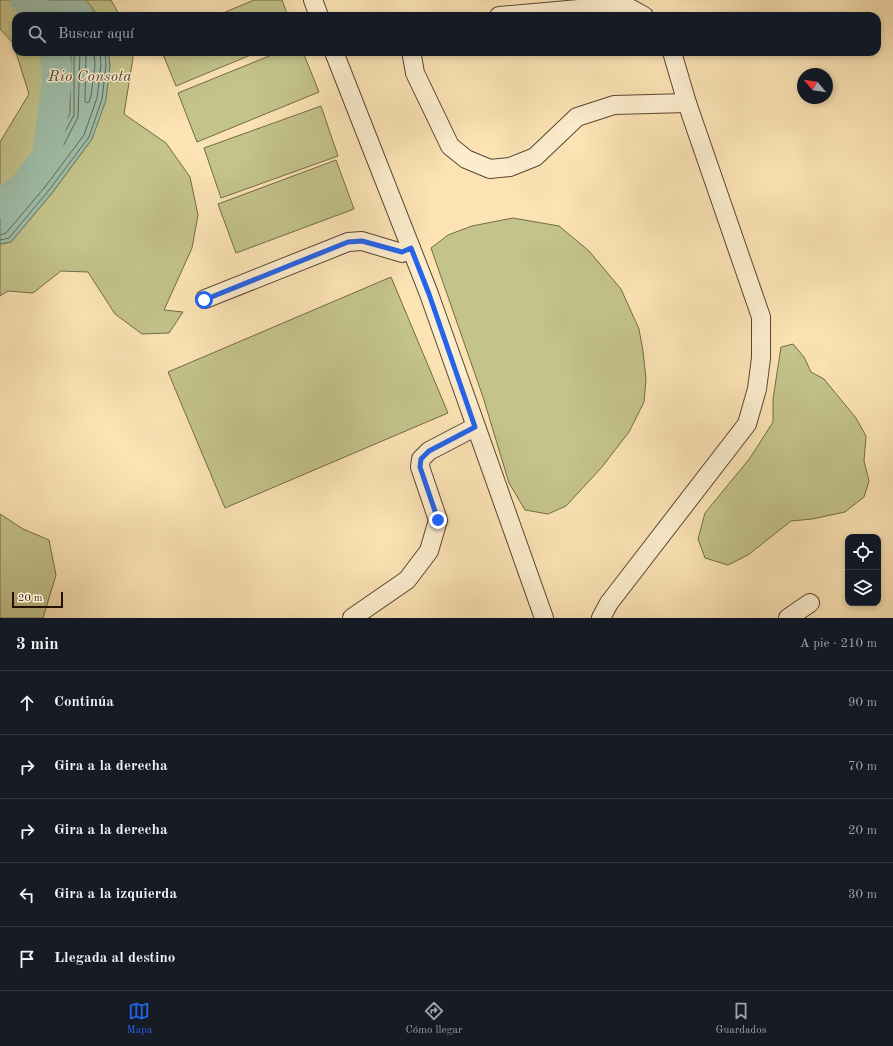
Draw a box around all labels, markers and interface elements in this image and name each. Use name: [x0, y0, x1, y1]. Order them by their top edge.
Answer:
search box: [12, 12, 881, 56]
icon: search: [26, 23, 48, 45]
text: Buscar aquí: [58, 27, 134, 42]
north arrow: [797, 68, 833, 104]
water label: Rio Consota: [47, 69, 132, 85]
route start: [195, 291, 213, 309]
route end: [429, 511, 447, 529]
map controls: [845, 534, 881, 606]
button: locate: [845, 534, 881, 570]
button: layers: [845, 570, 881, 606]
scale bar: [12, 590, 63, 609]
text: 20 m: [18, 593, 43, 604]
text: 3 min: [16, 636, 59, 653]
text: A pie · 210 m: [800, 637, 877, 650]
icon: ahead: [16, 692, 38, 714]
text: Continúa: [54, 695, 114, 710]
text: 90 m: [848, 696, 877, 709]
icon: right: [16, 756, 38, 778]
text: Gira a la derecha: [54, 759, 168, 774]
text: 70 m: [848, 760, 877, 773]
icon: right: [16, 820, 38, 842]
text: Gira a la derecha: [54, 823, 168, 838]
text: 20 m: [848, 824, 877, 837]
icon: left: [16, 884, 38, 906]
text: Gira a la izquierda: [54, 887, 177, 902]
text: 30 m: [848, 888, 877, 901]
icon: arrive: [16, 948, 38, 970]
text: Llegada al destino: [54, 951, 175, 966]
tab: Mapa: [127, 1000, 152, 1038]
tab: Cómo llegar: [405, 1000, 462, 1038]
tab: Guardados: [716, 1000, 766, 1038]

